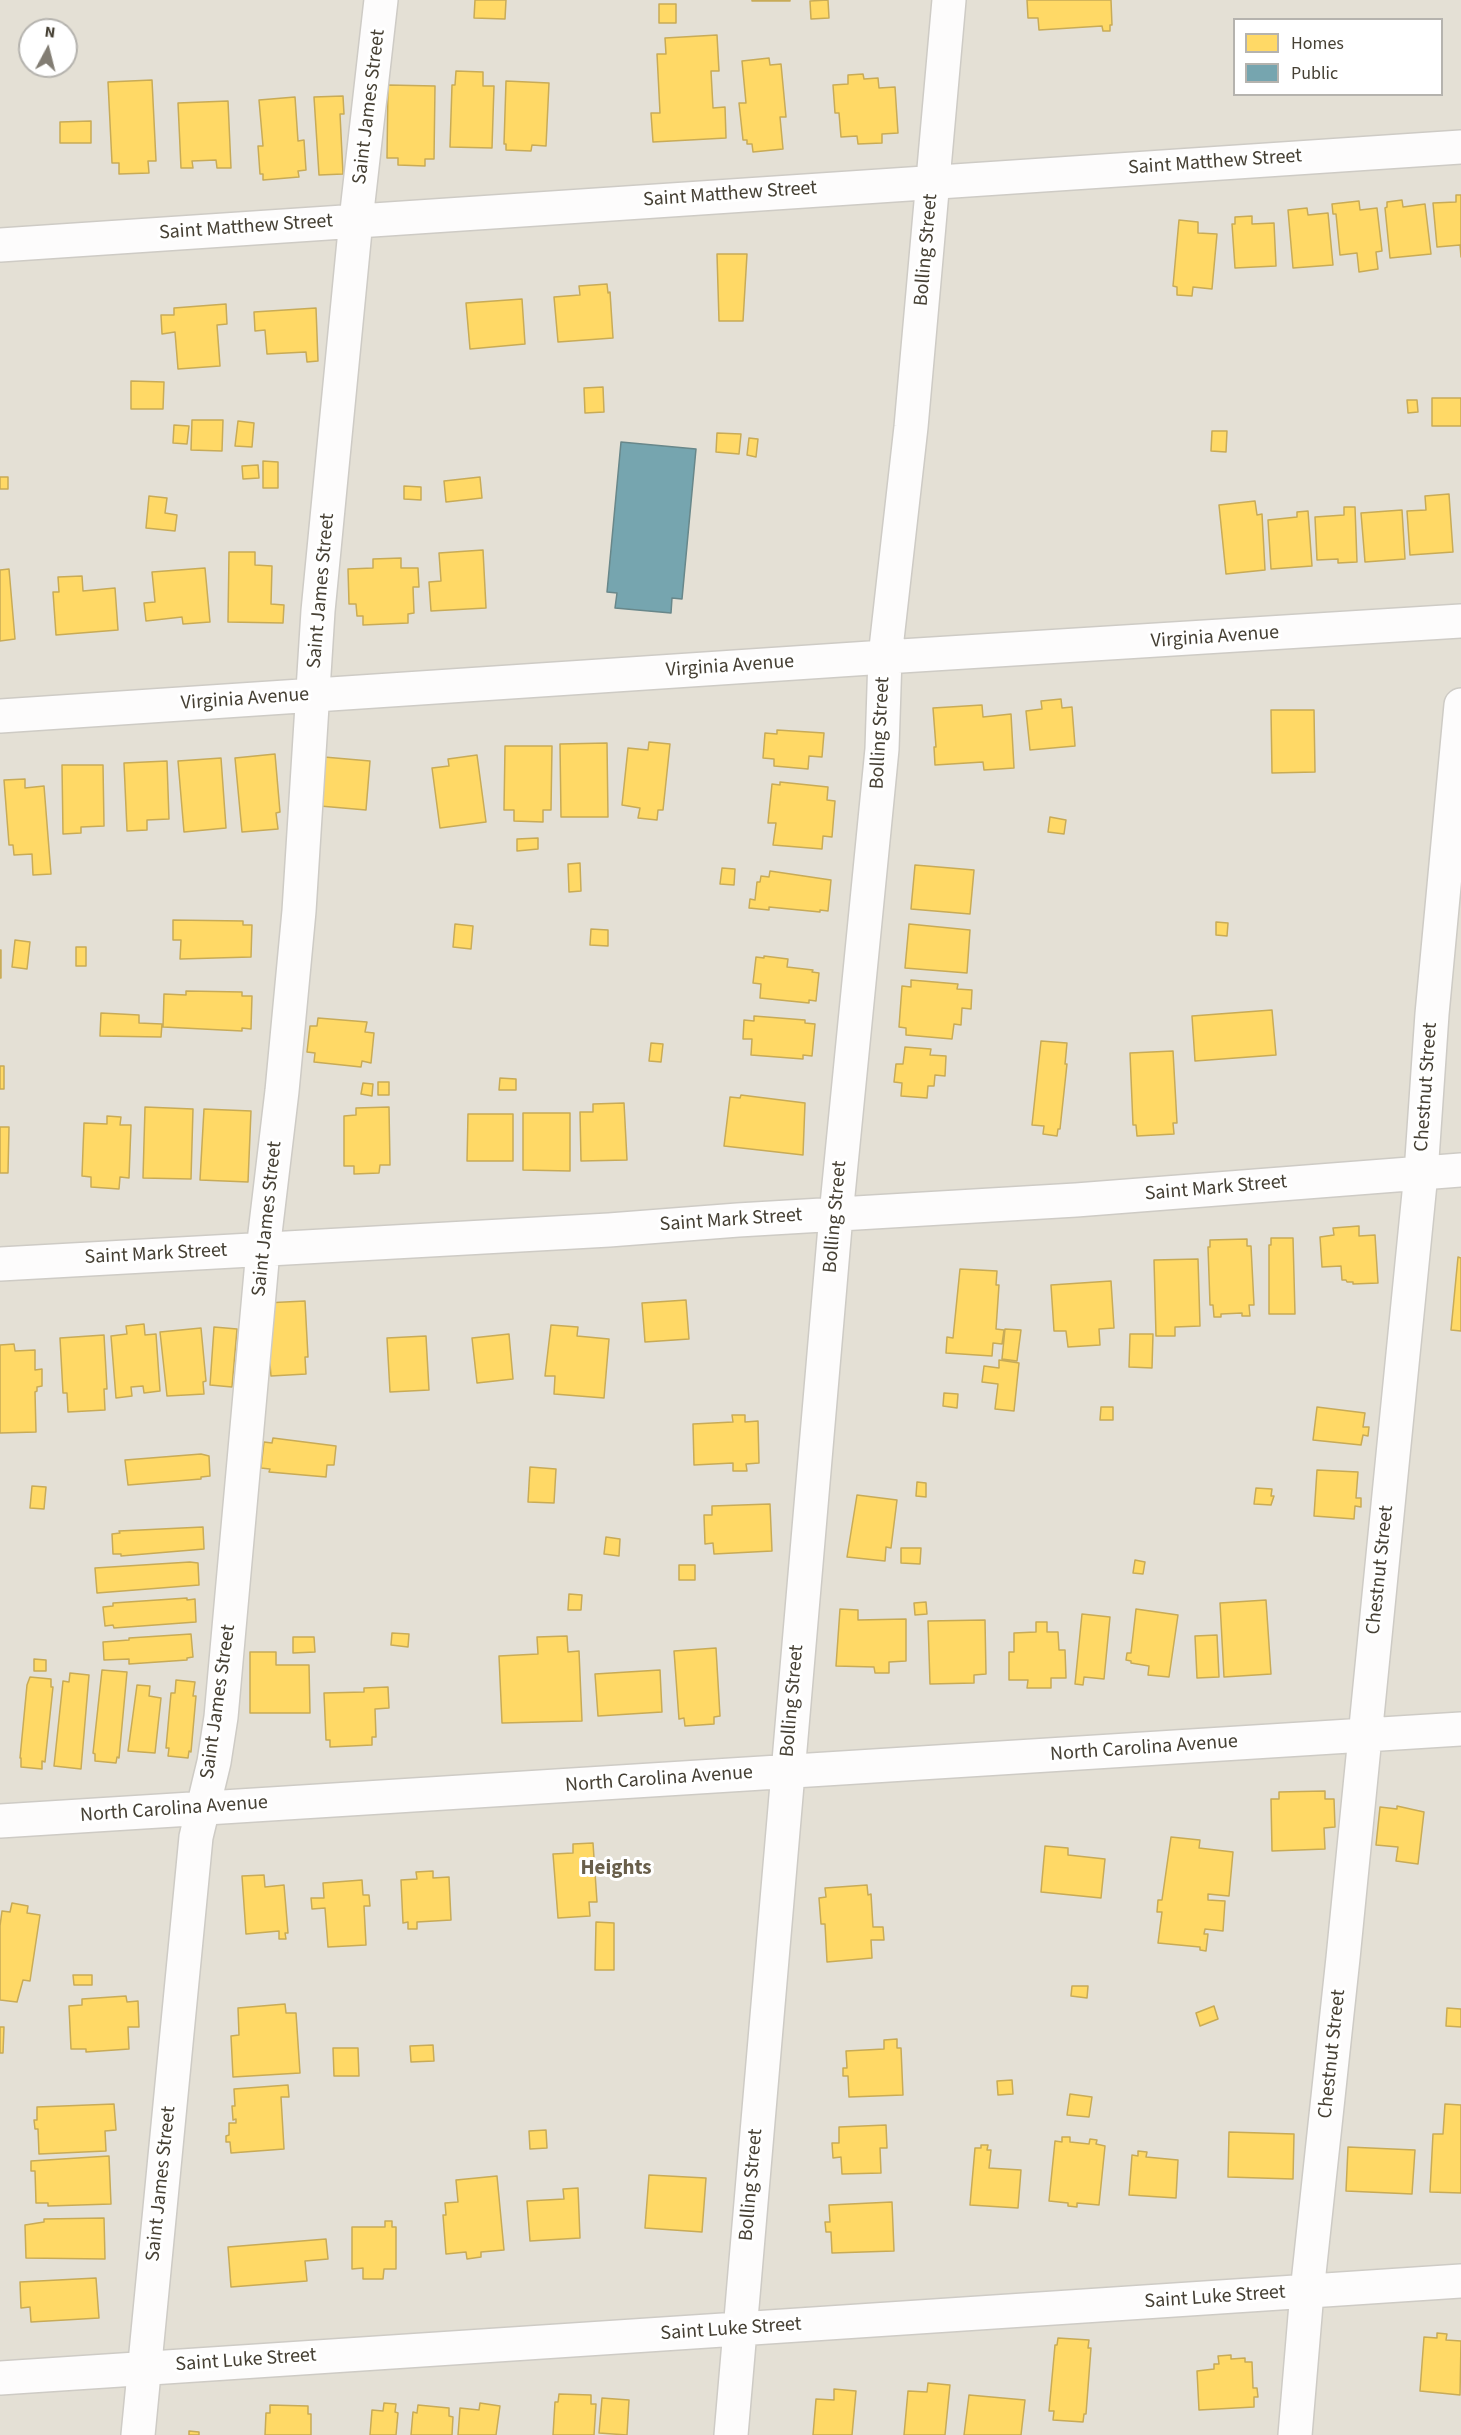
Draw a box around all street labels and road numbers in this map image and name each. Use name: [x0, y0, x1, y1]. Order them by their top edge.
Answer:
street label: Saint James Street: [349, 28, 391, 186]
street label: Saint Matthew Street: [1127, 145, 1303, 181]
street label: Saint Matthew Street: [642, 177, 818, 213]
street label: Bolling Street: [910, 193, 944, 307]
street label: Saint Matthew Street: [158, 210, 334, 246]
street label: Saint James Street: [303, 512, 341, 670]
street label: Virginia Avenue: [1150, 622, 1280, 654]
street label: Virginia Avenue: [665, 651, 795, 683]
street label: Bolling Street: [866, 676, 896, 790]
street label: Virginia Avenue: [180, 684, 310, 716]
street label: Chestnut Street: [1411, 1021, 1443, 1153]
street label: Saint James Street: [248, 1140, 288, 1298]
street label: Bolling Street: [819, 1160, 853, 1274]
street label: Saint Mark Street: [1144, 1171, 1288, 1207]
street label: Saint Mark Street: [659, 1204, 803, 1238]
street label: Saint Mark Street: [84, 1239, 228, 1271]
street label: Chestnut Street: [1362, 1504, 1400, 1636]
street label: Saint James Street: [196, 1623, 242, 1781]
street label: Bolling Street: [776, 1644, 810, 1758]
street label: North Carolina Avenue: [1049, 1730, 1239, 1768]
street label: North Carolina Avenue: [564, 1761, 754, 1799]
street label: North Carolina Avenue: [79, 1791, 269, 1829]
street label: Chestnut Street: [1314, 1988, 1352, 2120]
street label: Saint James Street: [142, 2105, 182, 2263]
street label: Bolling Street: [735, 2128, 769, 2242]
street label: Saint Luke Street: [1144, 2281, 1286, 2315]
street label: Saint Luke Street: [660, 2313, 802, 2347]
street label: Saint Luke Street: [175, 2344, 317, 2378]

